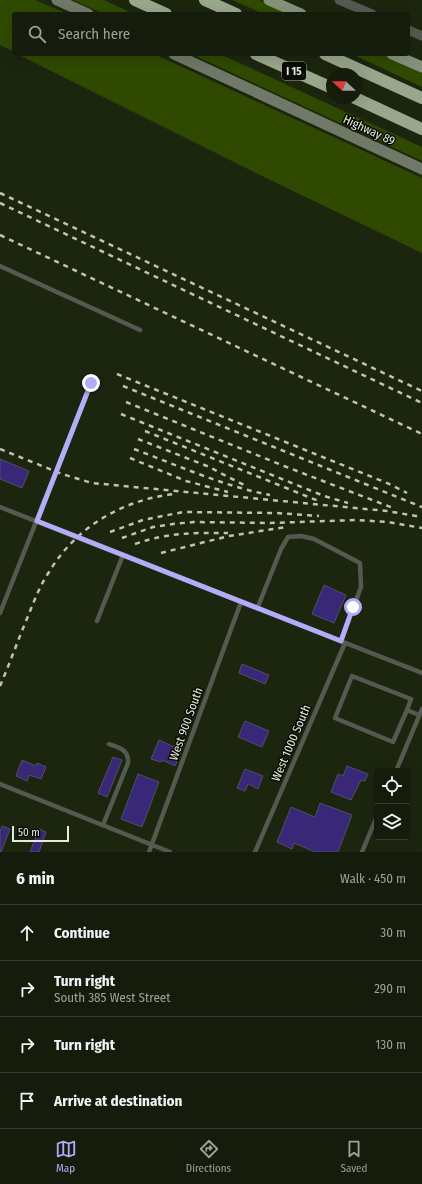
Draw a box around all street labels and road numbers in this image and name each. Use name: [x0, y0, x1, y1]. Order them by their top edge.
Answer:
road number: I 15: [282, 62, 306, 80]
street label: Highway 89: [341, 112, 397, 148]
street label: West 900 South: [166, 686, 206, 762]
street label: West 1000 South: [269, 703, 313, 783]

